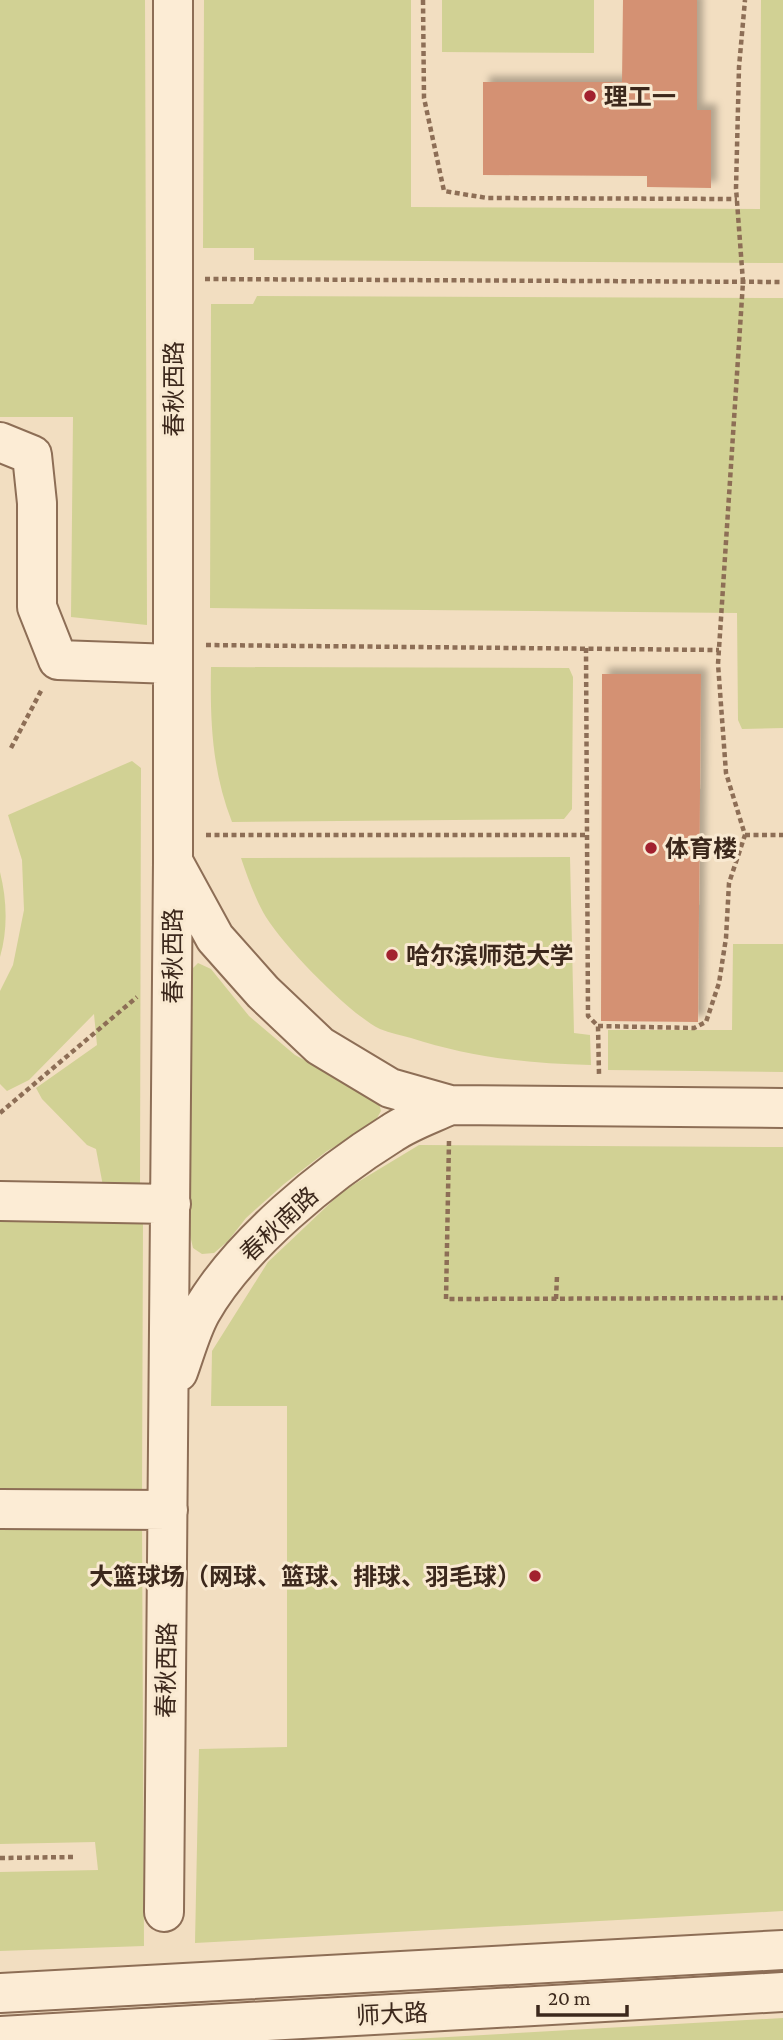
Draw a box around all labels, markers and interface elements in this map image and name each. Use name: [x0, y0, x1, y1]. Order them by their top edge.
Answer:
place label: 理工一: [604, 83, 676, 110]
marker: 理工一: [582, 88, 598, 104]
street label: 春秋西路: [160, 341, 187, 437]
place label: 体育楼: [665, 835, 737, 862]
marker: 体育楼: [643, 840, 659, 856]
street label: 春秋西路: [159, 908, 186, 1004]
place label: 哈尔滨师范大学: [406, 942, 574, 969]
marker: 哈尔滨师范大学: [384, 947, 400, 963]
street label: 春秋南路: [235, 1181, 323, 1267]
place label: 大篮球场（网球、篮球、排球、羽毛球）: [89, 1563, 521, 1590]
marker: 大篮球场（网球、篮球、排球、羽毛球）: [527, 1568, 543, 1584]
street label: 春秋西路: [152, 1622, 180, 1718]
scale bar: [538, 1974, 627, 2018]
text: 20 m: [548, 1986, 591, 2010]
street label: 师大路: [355, 1999, 429, 2029]

